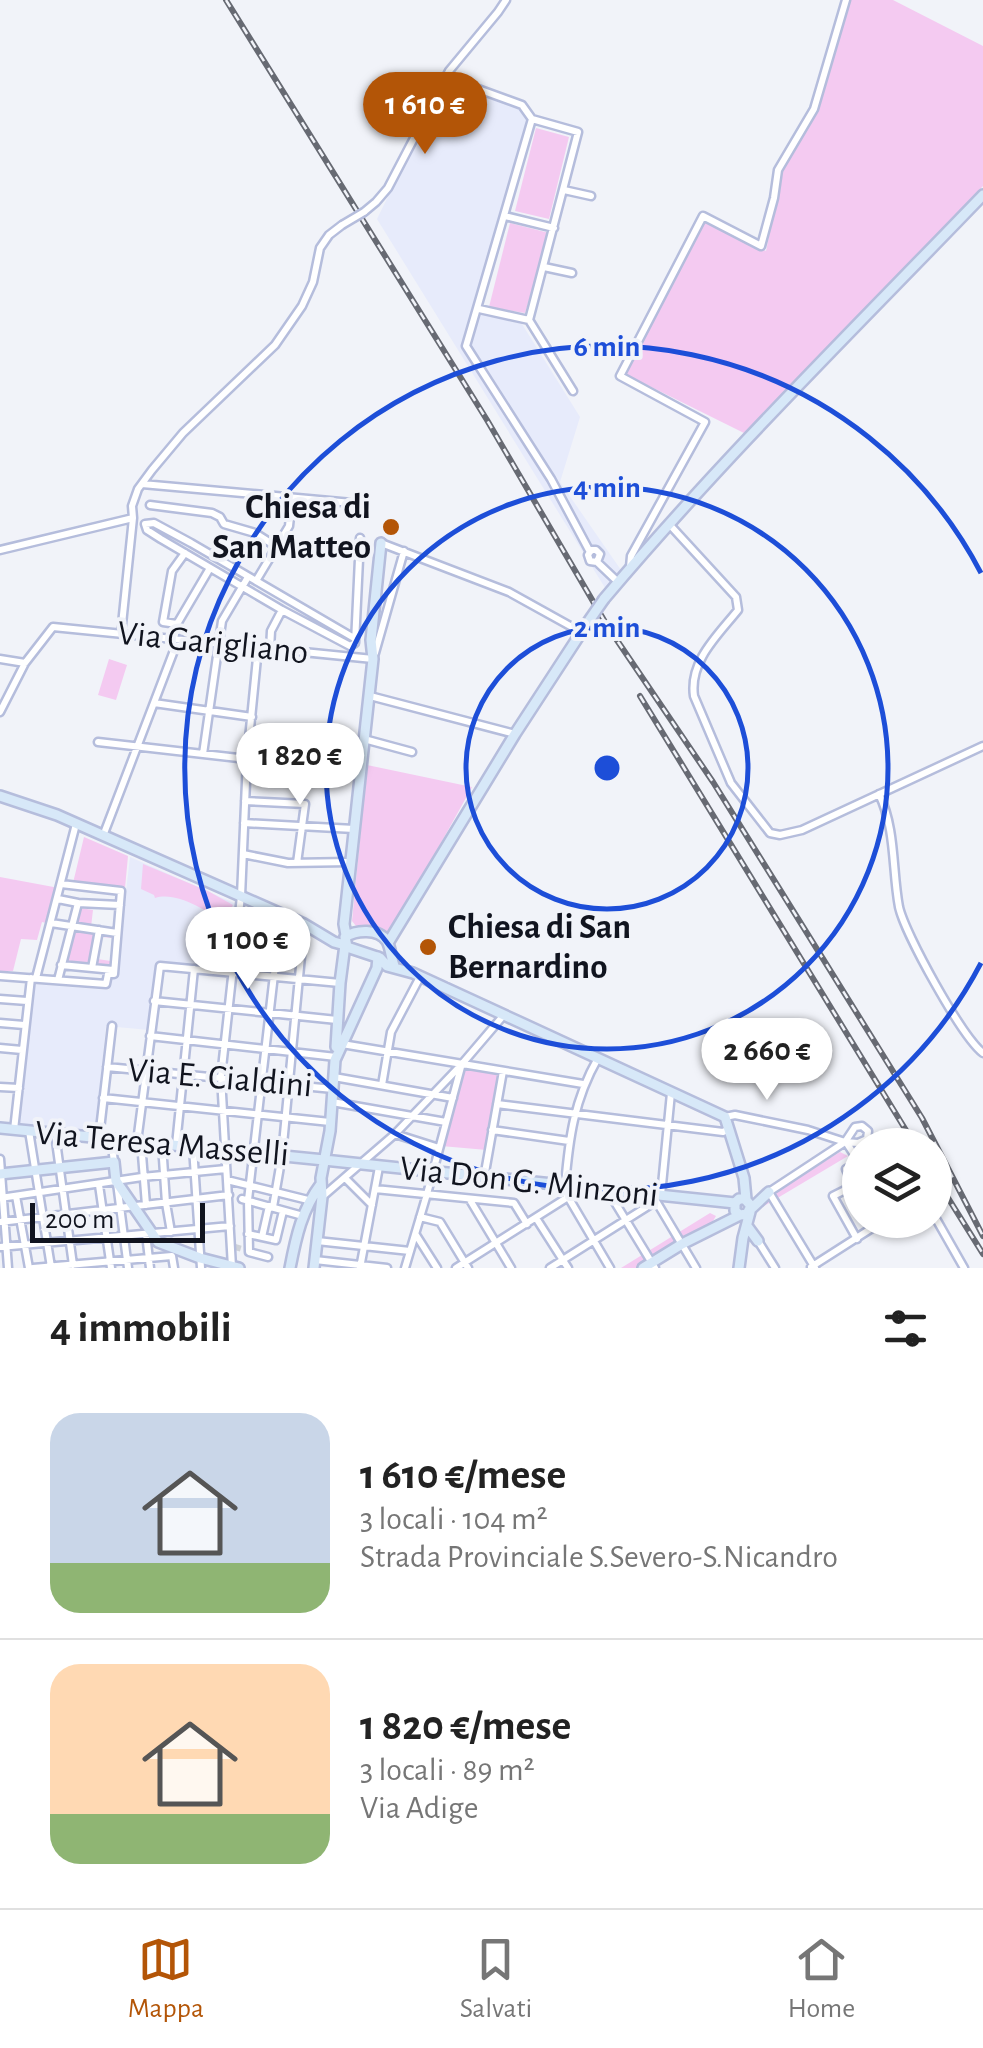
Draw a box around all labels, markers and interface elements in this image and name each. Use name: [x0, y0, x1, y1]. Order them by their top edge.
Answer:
pin: 1 610 €: [333, 72, 517, 157]
text: 1 610 €: [385, 88, 465, 120]
text: 6 min: [574, 332, 640, 362]
text: 4 min: [573, 473, 641, 503]
place label: Chiesa di San Matteo: [212, 490, 371, 565]
marker: Chiesa di San Matteo: [380, 516, 402, 538]
text: 2 min: [574, 613, 640, 643]
street label: Via Garigliano: [116, 616, 310, 670]
pin: 1 820 €: [208, 723, 392, 808]
text: 1 820 €: [258, 739, 342, 771]
centre of rings: [589, 750, 625, 786]
pin: 1 100 €: [156, 907, 340, 992]
place label: Chiesa di San Bernardino: [448, 910, 631, 985]
text: 1 100 €: [208, 923, 289, 955]
marker: Chiesa di San Bernardino: [417, 936, 439, 958]
pin: 2 660 €: [675, 1018, 859, 1103]
text: 2 660 €: [723, 1034, 811, 1066]
street label: Via E. Cialdini: [126, 1052, 314, 1104]
street label: Via Teresa Masselli: [34, 1115, 290, 1173]
map controls: [842, 1128, 952, 1238]
button: layers: [842, 1128, 952, 1238]
street label: Via Don G. Minzoni: [398, 1151, 660, 1213]
scale bar: [30, 1198, 205, 1242]
text: 200 m: [45, 1206, 114, 1234]
icon: filters: [878, 1301, 933, 1356]
text: 4 immobili: [50, 1307, 232, 1349]
icon: home: [130, 1453, 250, 1573]
text: 1 610 €/mese: [360, 1454, 566, 1496]
text: 3 locali · 104 m²: [360, 1503, 548, 1535]
text: Strada Provinciale S.Severo-S.Nicandro: [360, 1541, 838, 1573]
icon: home: [130, 1704, 250, 1824]
text: 1 820 €/mese: [360, 1705, 571, 1747]
text: 3 locali · 89 m²: [360, 1754, 535, 1786]
text: Via Adige: [360, 1792, 478, 1824]
tab: Mappa: [128, 1932, 204, 2026]
tab: Salvati: [460, 1932, 532, 2026]
tab: Home: [788, 1932, 855, 2026]

